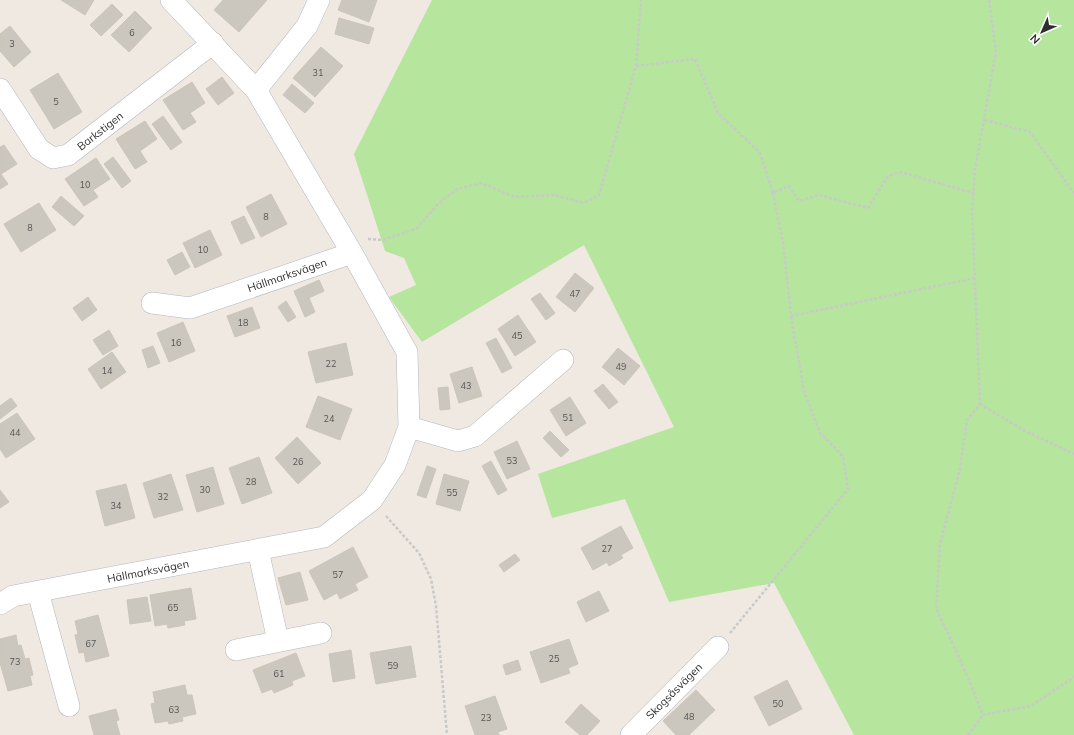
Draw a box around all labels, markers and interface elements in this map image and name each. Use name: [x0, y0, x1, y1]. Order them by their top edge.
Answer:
north arrow: [1022, 12, 1062, 52]
house number: 6: [129, 27, 135, 38]
text: N: [1027, 31, 1043, 47]
house number: 3: [9, 38, 15, 49]
house number: 31: [313, 67, 323, 78]
house number: 5: [53, 96, 59, 107]
street label: Barkstigen: [74, 109, 126, 153]
house number: 10: [80, 179, 90, 190]
house number: 8: [263, 211, 269, 222]
house number: 8: [27, 222, 33, 233]
house number: 10: [198, 244, 208, 255]
street label: Hällmarksvägen: [246, 255, 328, 295]
house number: 47: [570, 288, 580, 299]
house number: 18: [238, 317, 248, 328]
house number: 45: [512, 330, 523, 341]
house number: 16: [171, 337, 181, 348]
house number: 22: [326, 358, 336, 369]
house number: 49: [616, 361, 626, 372]
house number: 14: [102, 365, 113, 376]
house number: 43: [461, 380, 471, 391]
house number: 51: [563, 412, 573, 423]
house number: 24: [324, 413, 335, 424]
house number: 44: [10, 427, 21, 438]
house number: 53: [507, 455, 517, 466]
house number: 26: [293, 456, 303, 467]
house number: 28: [246, 476, 256, 487]
house number: 30: [200, 484, 210, 495]
house number: 55: [447, 487, 458, 498]
house number: 32: [158, 491, 168, 502]
house number: 34: [111, 500, 122, 511]
house number: 27: [602, 543, 612, 554]
street label: Hällmarksvägen: [106, 556, 190, 586]
house number: 57: [333, 569, 343, 580]
house number: 65: [168, 602, 179, 613]
house number: 67: [86, 638, 96, 649]
house number: 25: [549, 653, 560, 664]
house number: 73: [10, 656, 20, 667]
house number: 59: [388, 660, 398, 671]
street label: Skogsåsvägen: [643, 660, 705, 722]
house number: 61: [274, 668, 284, 679]
house number: 50: [773, 698, 783, 709]
house number: 63: [169, 704, 179, 715]
house number: 48: [684, 711, 694, 722]
house number: 23: [481, 712, 491, 723]

